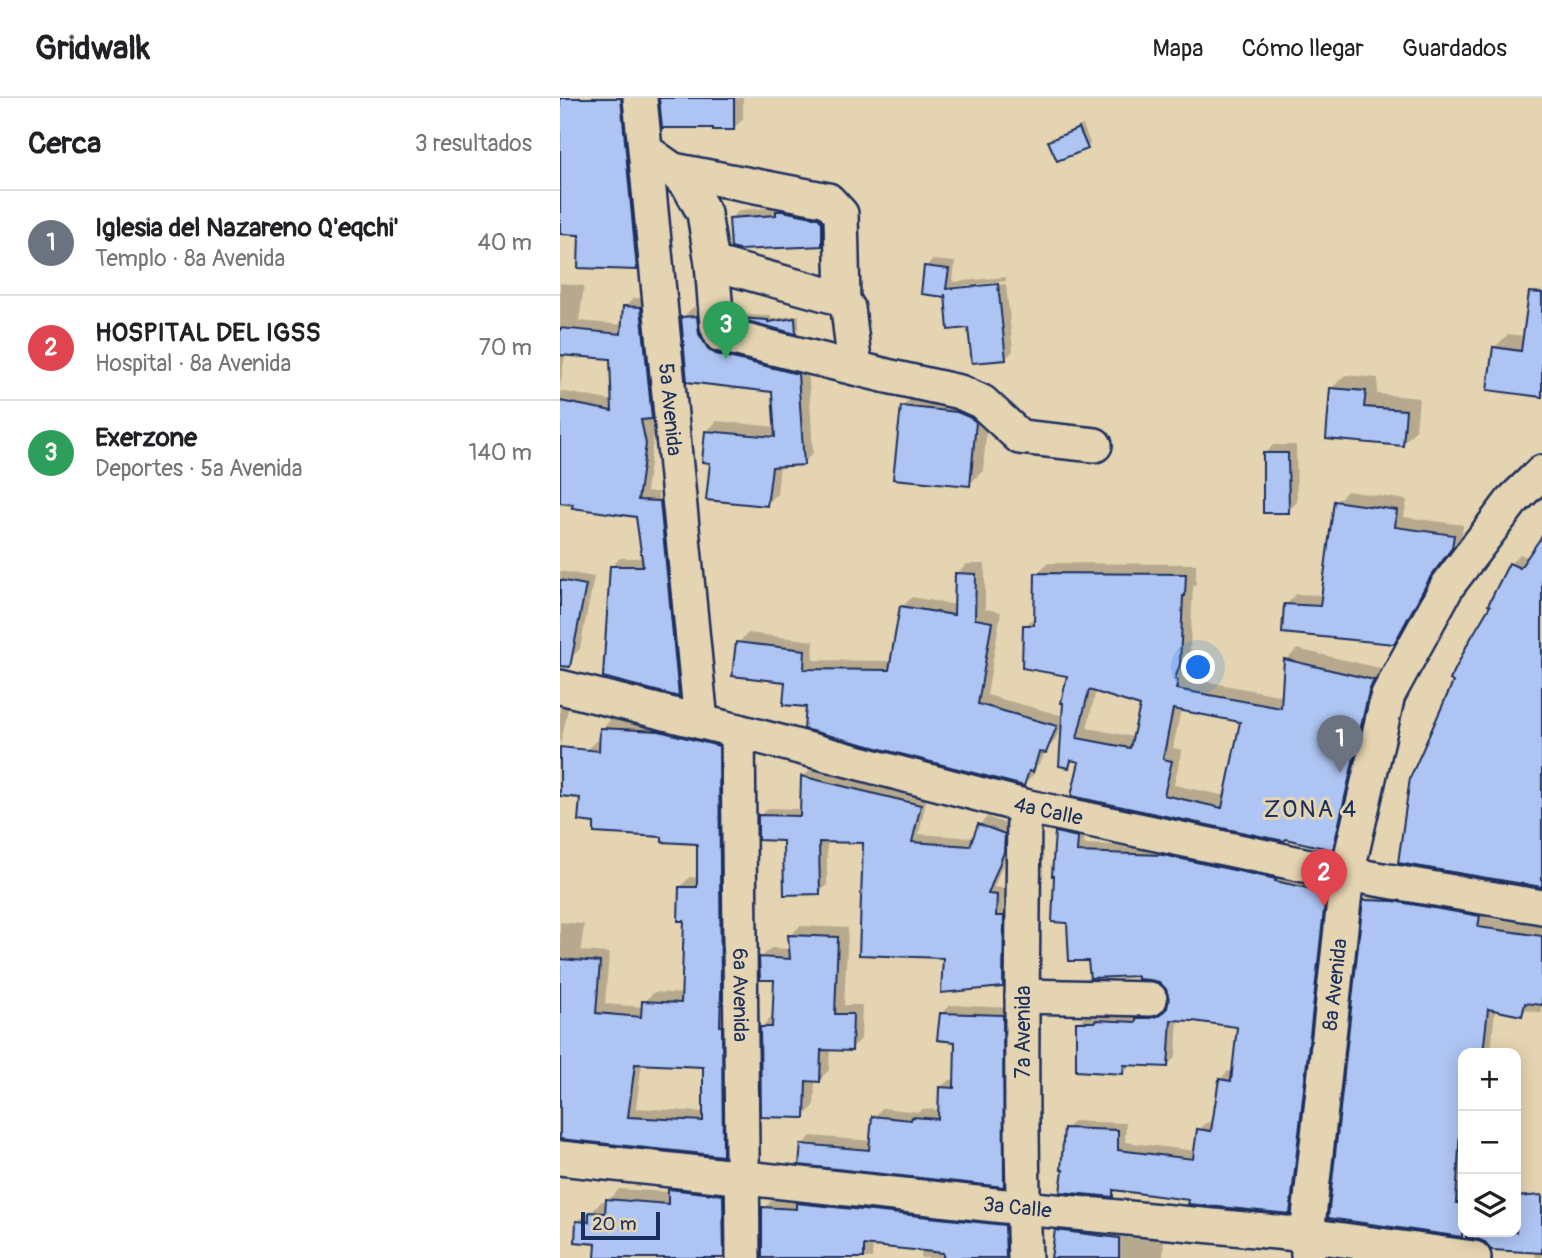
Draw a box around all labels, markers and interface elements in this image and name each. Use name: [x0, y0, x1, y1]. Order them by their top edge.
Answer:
text: Gridwalk: [35, 28, 150, 69]
text: Mapa: [1153, 34, 1204, 63]
text: Cómo llegar: [1242, 34, 1364, 63]
text: Guardados: [1402, 34, 1507, 63]
text: Cerca: [28, 125, 101, 162]
text: 3 resultados: [415, 129, 532, 158]
text: Iglesia del Nazareno Q'eqchi': [95, 212, 399, 244]
text: 1: [47, 228, 56, 257]
text: 40 m: [478, 228, 532, 257]
text: Templo · 8a Avenida: [95, 244, 285, 273]
pin: 3: [703, 301, 749, 359]
text: HOSPITAL DEL IGSS: [95, 317, 321, 349]
text: 2: [45, 333, 57, 362]
text: 70 m: [479, 333, 532, 362]
text: Hospital · 8a Avenida: [95, 349, 291, 378]
street label: 5a Avenida: [652, 362, 688, 457]
text: Exerzone: [95, 422, 197, 454]
text: 3: [45, 438, 57, 467]
text: 140 m: [469, 438, 532, 467]
text: Deportes · 5a Avenida: [95, 454, 302, 483]
your location: [1181, 650, 1215, 684]
pin: 1: [1317, 715, 1363, 773]
street label: 4a Calle: [1011, 790, 1086, 832]
district label: ZONA 4: [1264, 795, 1358, 824]
pin: 2: [1301, 849, 1347, 907]
street label: 8a Avenida: [1316, 937, 1353, 1032]
street label: 6a Avenida: [727, 948, 754, 1042]
street label: 7a Avenida: [1010, 986, 1037, 1078]
map controls: [1458, 1048, 1521, 1237]
button: +: [1458, 1048, 1521, 1111]
button: −: [1458, 1111, 1521, 1174]
button: layers: [1458, 1174, 1521, 1237]
street label: 3a Calle: [982, 1190, 1054, 1224]
scale bar: [581, 1209, 660, 1241]
text: 20 m: [592, 1212, 637, 1236]

